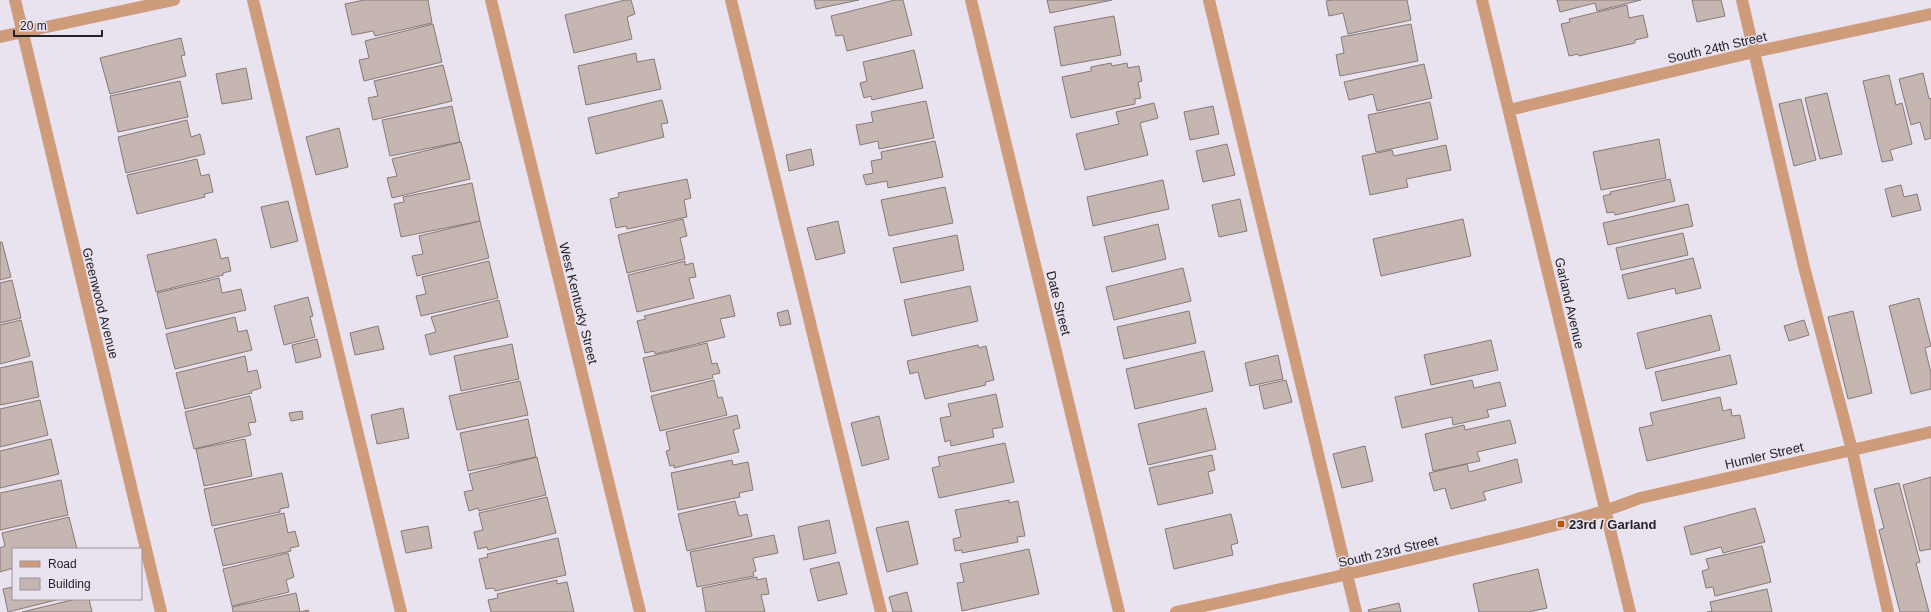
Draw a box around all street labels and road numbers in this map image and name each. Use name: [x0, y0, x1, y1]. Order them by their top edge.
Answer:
street label: South 24th Street: [1666, 29, 1768, 66]
street label: West Kentucky Street: [556, 241, 601, 366]
street label: Greenwood Avenue: [79, 246, 122, 360]
street label: Garland Avenue: [1552, 256, 1587, 350]
street label: Date Street: [1043, 269, 1074, 337]
street label: Humler Street: [1723, 439, 1805, 472]
street label: South 23rd Street: [1337, 533, 1440, 570]

